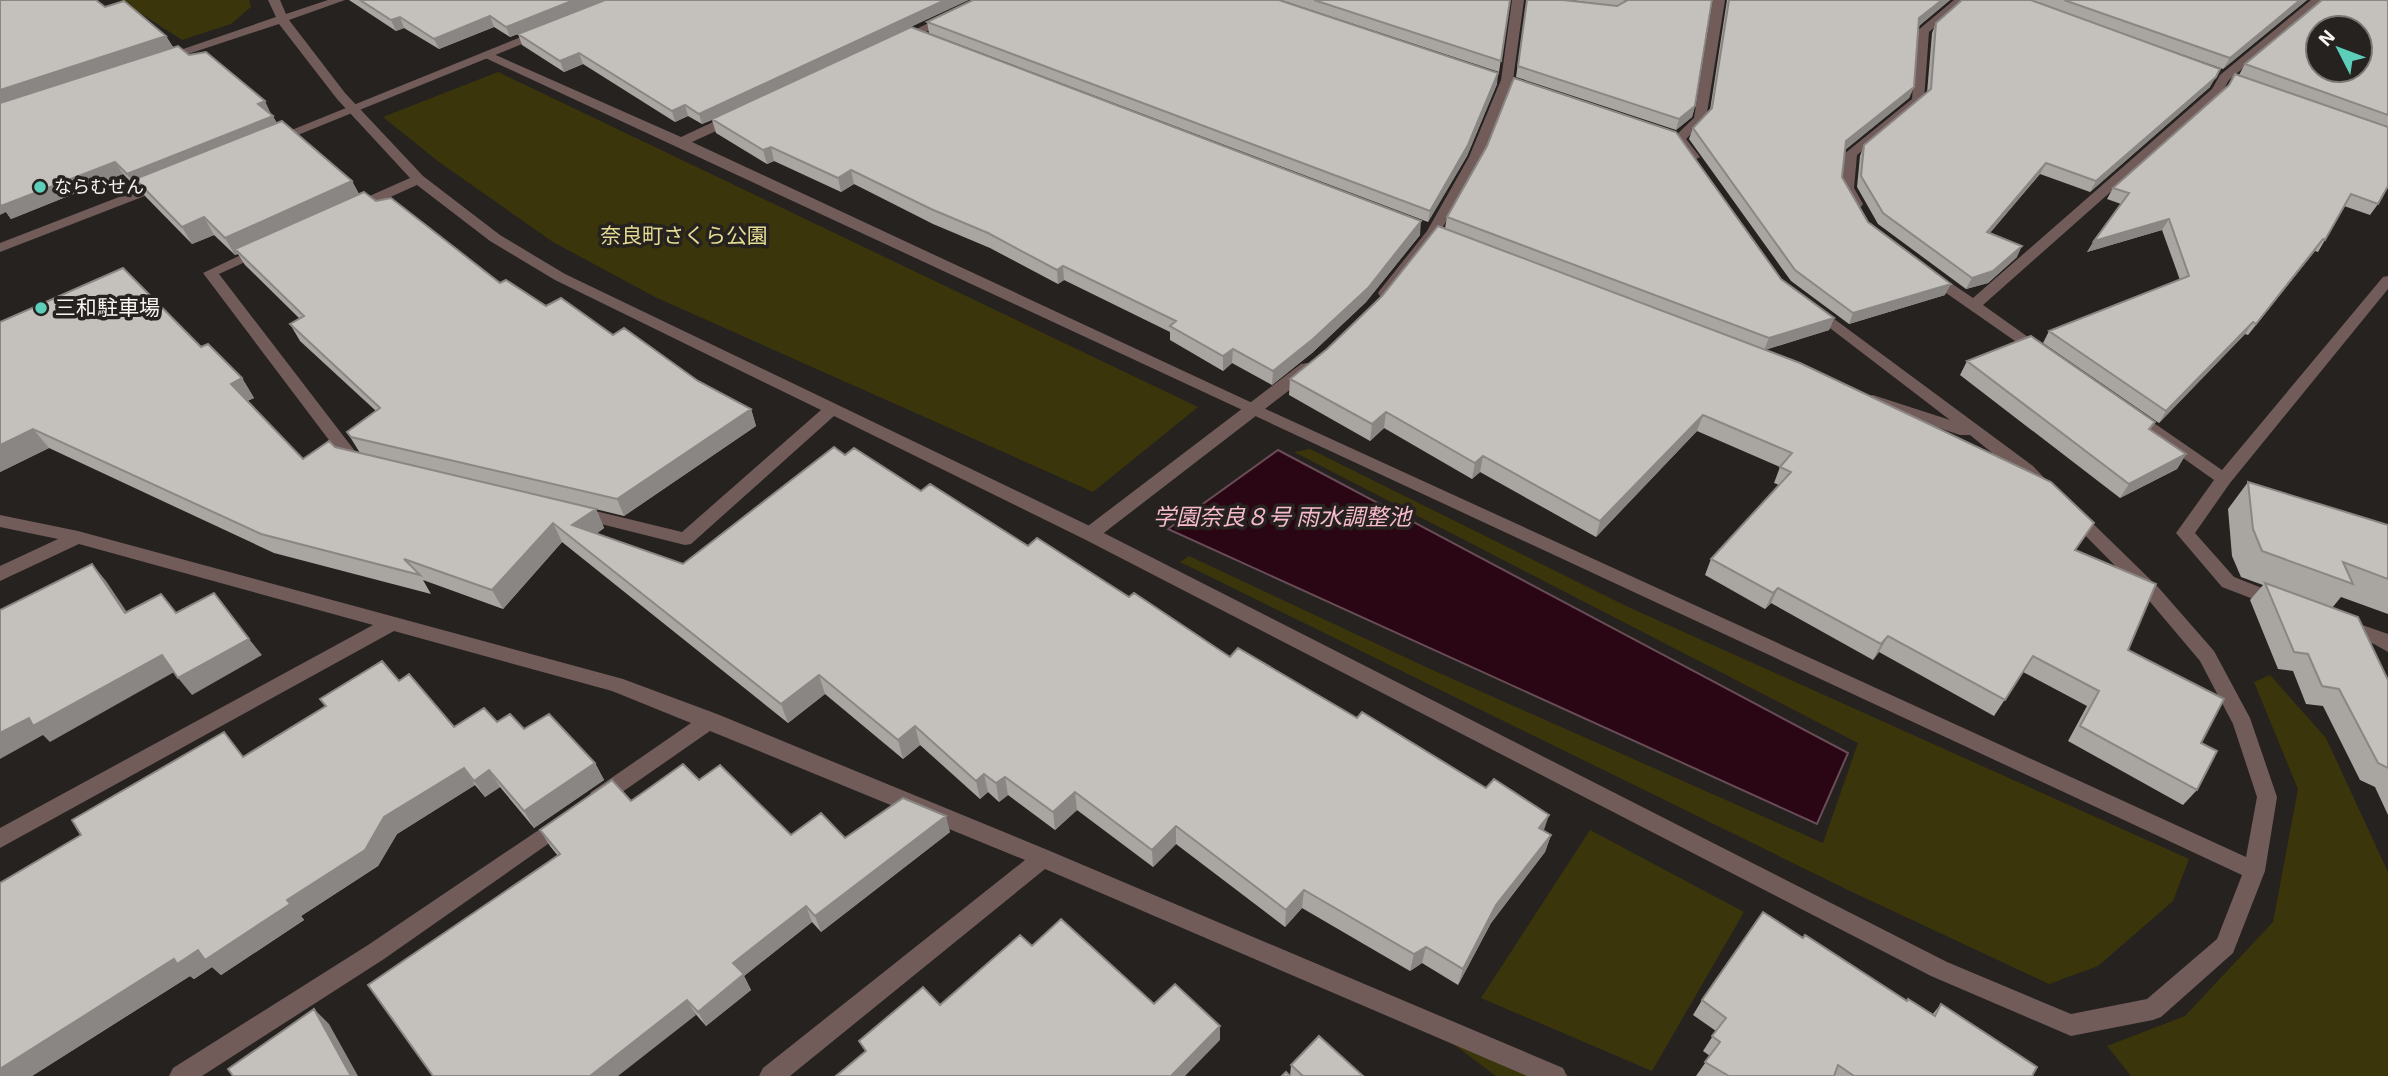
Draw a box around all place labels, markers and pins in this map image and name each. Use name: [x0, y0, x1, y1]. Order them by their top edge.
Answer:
place label: ならむせん: [54, 175, 144, 197]
marker: ならむせん: [32, 179, 48, 195]
place label: 三和駐車場: [55, 294, 160, 319]
marker: 三和駐車場: [33, 300, 49, 316]

